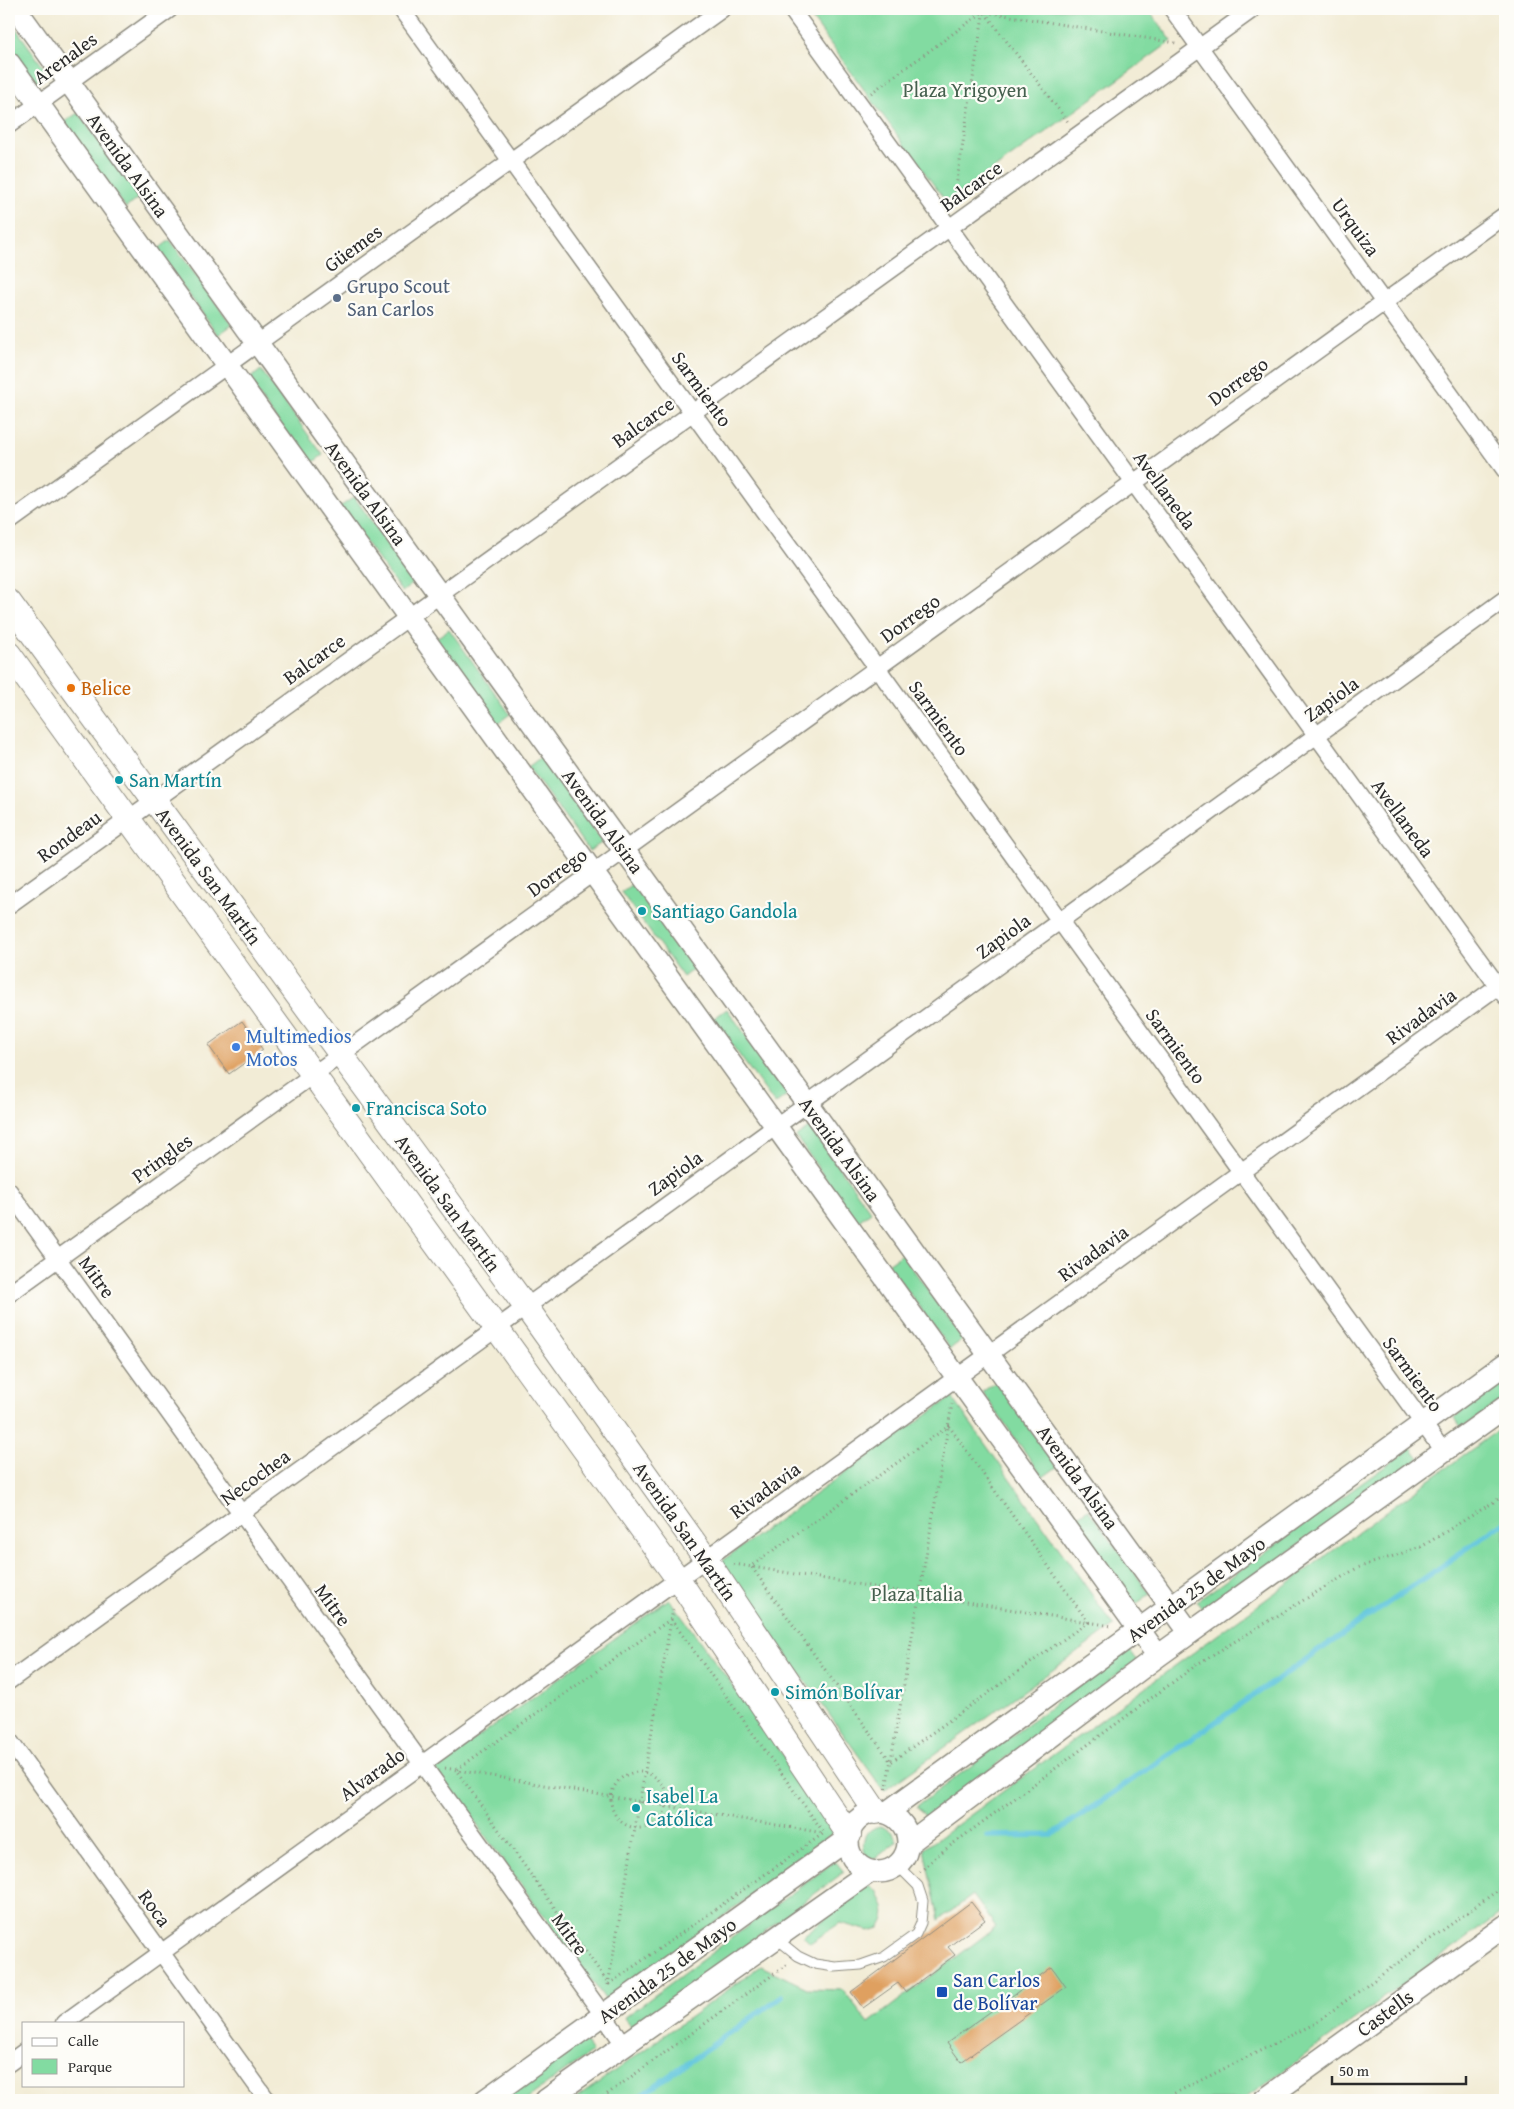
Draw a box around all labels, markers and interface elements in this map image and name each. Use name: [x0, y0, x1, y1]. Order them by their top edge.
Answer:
street label: Arenales: [27, 24, 103, 91]
park label: Plaza Yrigoyen: [903, 75, 1027, 104]
street label: Avenida Alsina: [80, 106, 177, 224]
street label: Balcarce: [933, 153, 1008, 218]
street label: Urquiza: [1325, 191, 1388, 262]
street label: Güemes: [318, 217, 388, 279]
place label: Grupo Scout San Carlos: [347, 271, 450, 323]
marker: Grupo Scout San Carlos: [331, 292, 343, 304]
street label: Sarmiento: [665, 345, 740, 433]
street label: Dorrego: [1202, 349, 1274, 412]
street label: Balcarce: [605, 389, 680, 454]
street label: Avenida Alsina: [318, 434, 415, 552]
street label: Avellaneda: [1127, 444, 1204, 536]
street label: Dorrego: [874, 586, 946, 649]
street label: Balcarce: [276, 626, 351, 691]
street label: Zapiola: [1297, 668, 1365, 728]
place label: Belice: [81, 673, 131, 702]
street label: Sarmiento: [902, 674, 977, 762]
marker: Belice: [65, 682, 77, 694]
street label: Avenida Alsina: [555, 762, 652, 880]
place label: San Martín: [129, 765, 222, 794]
street label: Avellaneda: [1365, 772, 1442, 864]
marker: San Martín: [113, 774, 125, 786]
street label: Avenida San Martín: [149, 801, 269, 951]
street label: Rondeau: [31, 802, 107, 869]
street label: Dorrego: [521, 840, 593, 903]
place label: Santiago Gandola: [652, 896, 798, 925]
marker: Santiago Gandola: [636, 905, 648, 917]
street label: Zapiola: [969, 905, 1037, 965]
street label: Rivadavia: [1379, 980, 1462, 1051]
street label: Sarmiento: [1139, 1002, 1214, 1090]
place label: Multimedios Motos: [246, 1021, 352, 1073]
marker: Multimedios Motos: [230, 1041, 242, 1053]
street label: Avenida Alsina: [792, 1090, 889, 1208]
place label: Francisca Soto: [366, 1093, 487, 1122]
marker: Francisca Soto: [350, 1102, 362, 1114]
street label: Pringles: [125, 1126, 198, 1190]
street label: Avenida San Martín: [388, 1128, 508, 1278]
street label: Zapiola: [641, 1142, 709, 1202]
street label: Rivadavia: [1051, 1217, 1134, 1288]
street label: Mitre: [72, 1249, 123, 1304]
street label: Sarmiento: [1376, 1330, 1451, 1418]
street label: Avenida Alsina: [1030, 1418, 1127, 1536]
street label: Necochea: [214, 1441, 296, 1512]
street label: Rivadavia: [723, 1454, 806, 1525]
street label: Avenida San Martín: [626, 1455, 744, 1606]
street label: Avenida 25 de Mayo: [1120, 1528, 1271, 1649]
street label: Mitre: [308, 1577, 359, 1632]
park label: Plaza Italia: [871, 1579, 963, 1608]
place label: Simón Bolívar: [785, 1677, 903, 1706]
marker: Simón Bolívar: [769, 1686, 781, 1698]
street label: Alvarado: [333, 1740, 411, 1807]
place label: Isabel La Católica: [646, 1781, 719, 1833]
marker: Isabel La Católica: [630, 1802, 642, 1814]
street label: Roca: [132, 1883, 179, 1933]
street label: Mitre: [545, 1906, 596, 1961]
street label: Avenida 25 de Mayo: [591, 1909, 742, 2030]
place label: San Carlos de Bolívar: [953, 1965, 1040, 2017]
street label: Castells: [1350, 1982, 1419, 2043]
marker: San Carlos de Bolívar: [935, 1985, 949, 1999]
legend: [22, 2022, 185, 2086]
text: Calle: [68, 2030, 99, 2051]
scale bar: [1332, 2054, 1465, 2086]
text: Parque: [68, 2056, 112, 2077]
text: 50 m: [1339, 2060, 1370, 2081]

